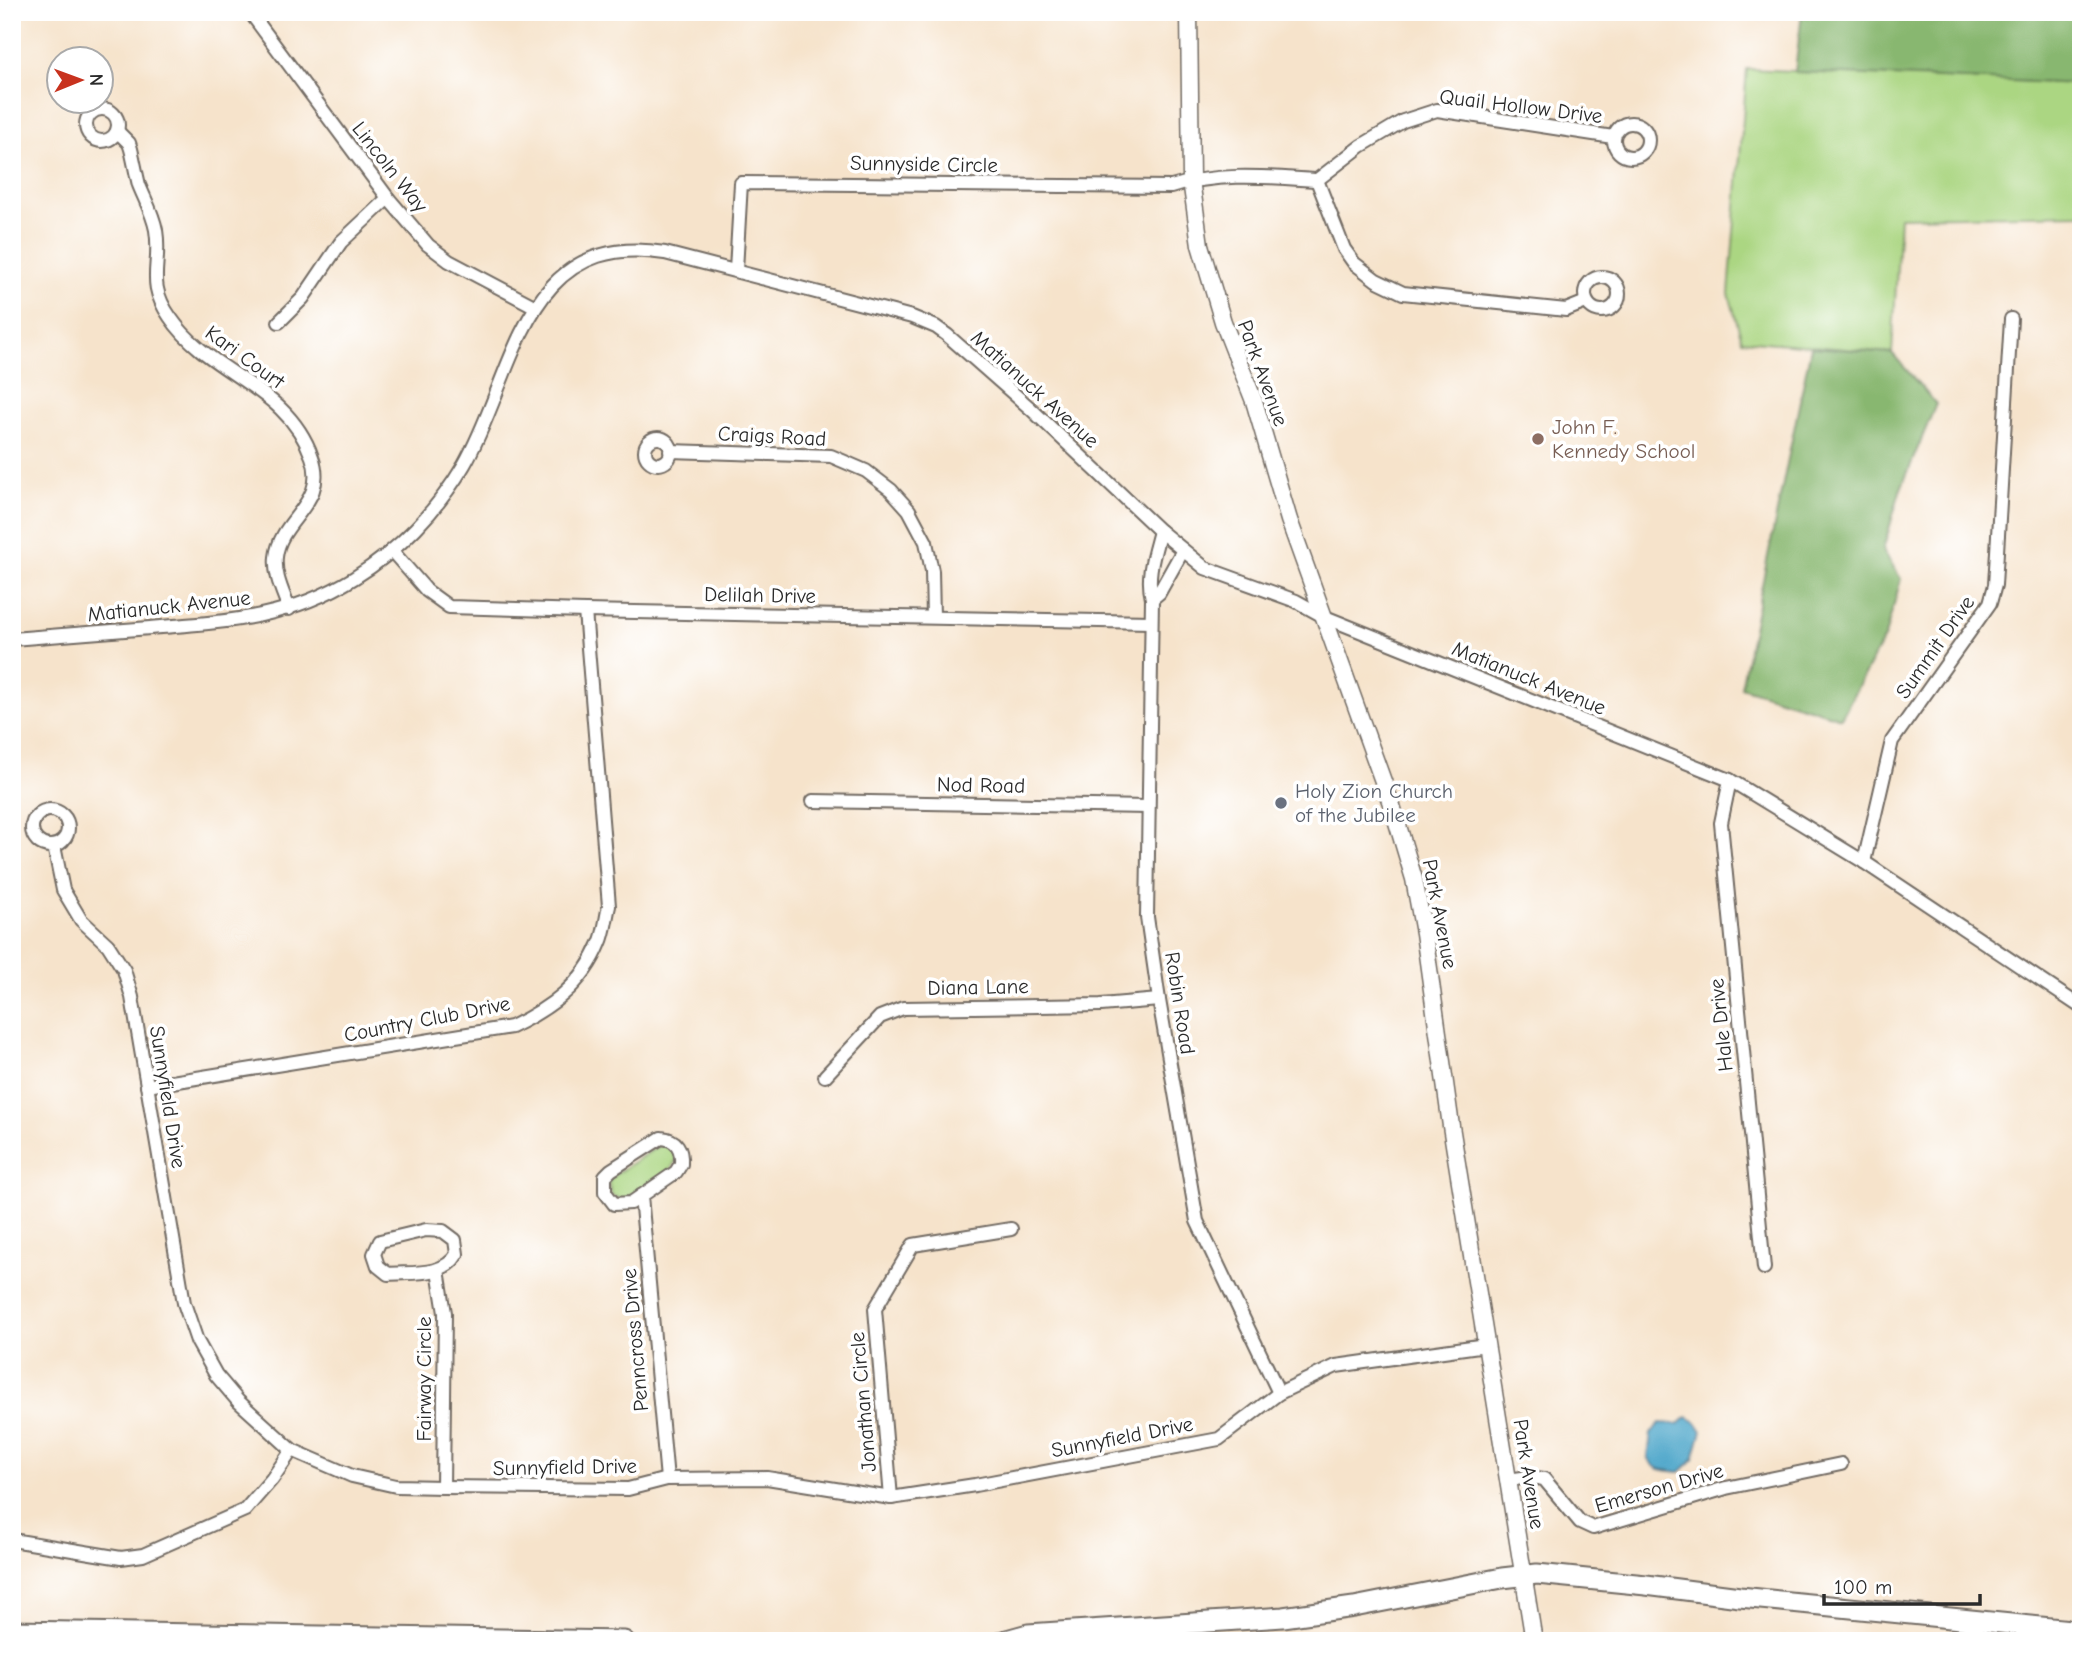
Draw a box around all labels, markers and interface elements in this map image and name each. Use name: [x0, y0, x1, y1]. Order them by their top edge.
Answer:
north arrow: [46, 46, 116, 116]
text: N: [85, 73, 107, 86]
street label: Quail Hollow Drive: [1438, 84, 1604, 128]
street label: Lincoln Way: [347, 117, 433, 218]
street label: Sunnyside Circle: [850, 151, 998, 177]
street label: Park Avenue: [1233, 317, 1293, 429]
street label: Kari Court: [201, 320, 290, 394]
street label: Matianuck Avenue: [966, 325, 1104, 453]
place label: John F. Kennedy School: [1552, 415, 1695, 463]
street label: Craigs Road: [717, 421, 827, 451]
marker: John F. Kennedy School: [1530, 431, 1546, 447]
street label: Delilah Drive: [704, 582, 816, 608]
street label: Matianuck Avenue: [86, 586, 252, 626]
street label: Summit Drive: [1891, 591, 1979, 703]
street label: Matianuck Avenue: [1449, 636, 1609, 720]
street label: Nod Road: [937, 772, 1025, 798]
place label: Holy Zion Church of the Jubilee: [1295, 779, 1453, 827]
marker: Holy Zion Church of the Jubilee: [1273, 795, 1289, 811]
street label: Park Avenue: [1418, 857, 1462, 971]
street label: Robin Road: [1160, 950, 1200, 1056]
street label: Diana Lane: [927, 974, 1029, 1000]
street label: Hale Drive: [1704, 977, 1738, 1073]
street label: Country Club Drive: [342, 991, 512, 1047]
street label: Sunnyfield Drive: [145, 1024, 191, 1170]
street label: Penncross Drive: [617, 1268, 653, 1412]
street label: Fairway Circle: [412, 1317, 436, 1441]
street label: Jonathan Circle: [845, 1331, 881, 1473]
street label: Sunnyfield Drive: [1049, 1411, 1195, 1463]
street label: Park Avenue: [1508, 1417, 1550, 1531]
street label: Sunnyfield Drive: [493, 1454, 637, 1480]
street label: Emerson Drive: [1592, 1458, 1726, 1518]
scale bar: [1824, 1562, 1979, 1606]
text: 100 m: [1834, 1575, 1892, 1599]

